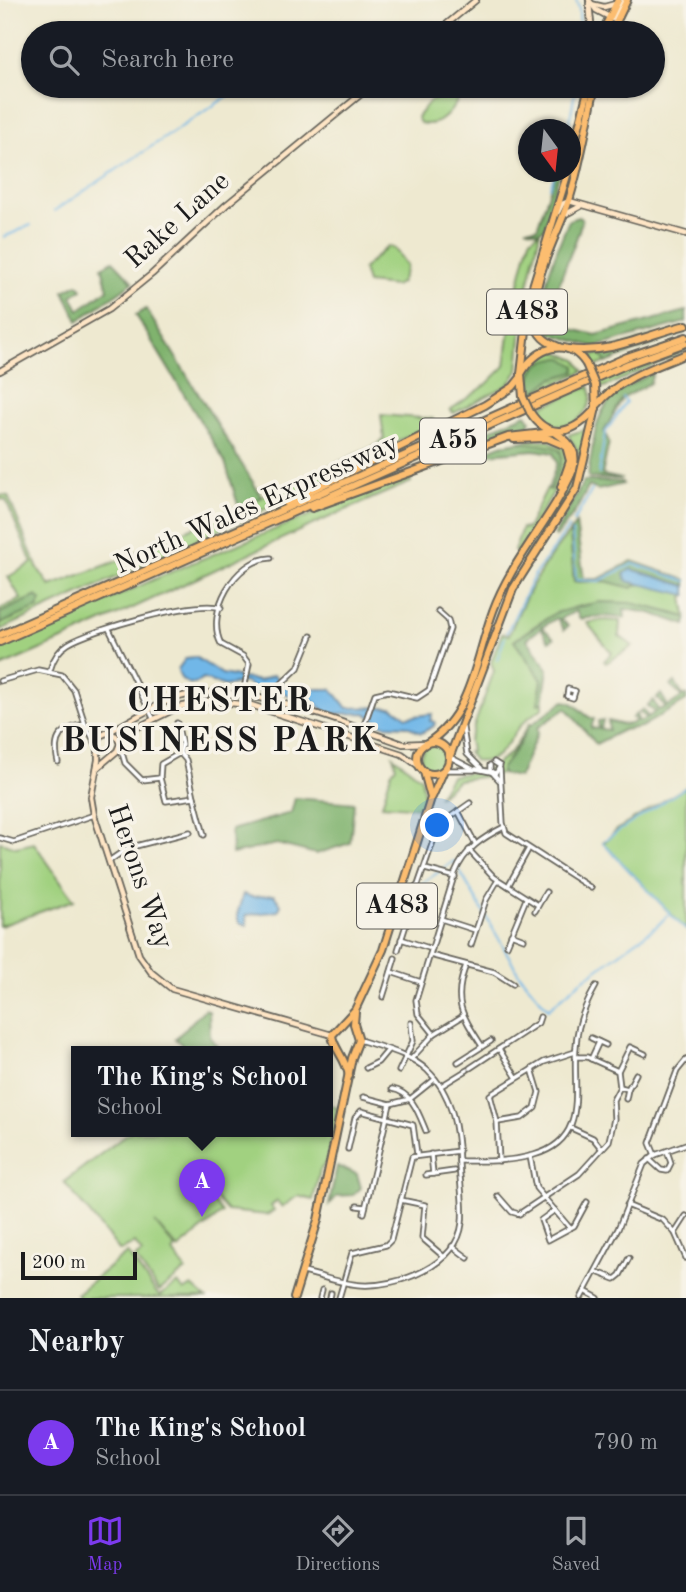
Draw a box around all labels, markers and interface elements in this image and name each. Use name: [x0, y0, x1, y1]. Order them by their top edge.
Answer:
search box: [21, 21, 665, 98]
icon: search: [45, 41, 83, 79]
text: Search here: [101, 47, 234, 73]
north arrow: [518, 119, 581, 182]
street label: Rake Lane: [120, 167, 236, 275]
road number: A483: [487, 290, 567, 334]
road number: A55: [420, 418, 486, 463]
street label: North Wales Expressway: [111, 430, 403, 580]
district label: CHESTER BUSINESS PARK: [61, 684, 379, 759]
street label: Herons Way: [101, 801, 177, 953]
your location: [420, 808, 454, 842]
road number: A483: [357, 884, 437, 928]
popup: [71, 1046, 333, 1137]
text: The King's School: [96, 1065, 308, 1091]
text: School: [96, 1096, 162, 1119]
pin: A: [179, 1159, 225, 1217]
scale bar: [21, 1249, 136, 1281]
text: 200 m: [32, 1254, 85, 1273]
text: Nearby: [28, 1328, 125, 1358]
text: The King's School: [95, 1416, 306, 1442]
text: A: [42, 1431, 60, 1454]
text: 790 m: [593, 1431, 658, 1454]
text: School: [95, 1447, 161, 1470]
tab: Map: [86, 1512, 124, 1577]
tab: Directions: [296, 1512, 380, 1577]
tab: Saved: [552, 1512, 600, 1577]

